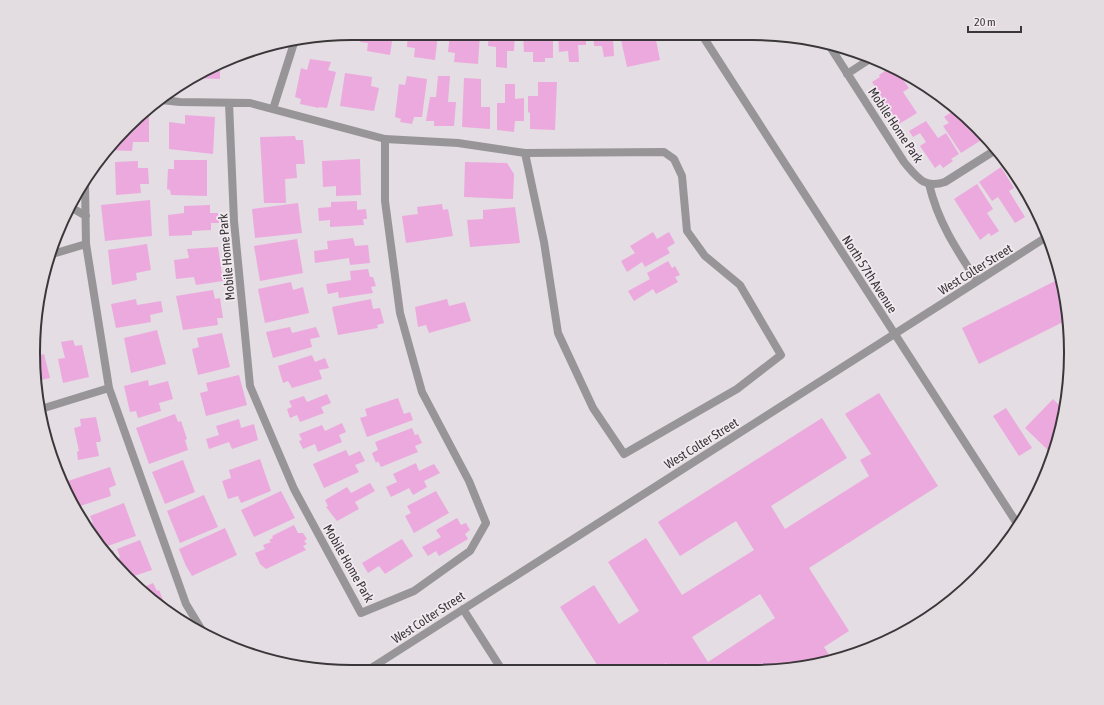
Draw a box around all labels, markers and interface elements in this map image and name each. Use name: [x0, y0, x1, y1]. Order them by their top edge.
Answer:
scale bar: [968, 8, 1021, 34]
text: 20 m: [974, 15, 996, 29]
street label: Mobile Home Park: [865, 85, 926, 166]
street label: Mobile Home Park: [215, 212, 238, 301]
street label: North 57th Avenue: [839, 233, 900, 316]
street label: West Colter Street: [936, 241, 1015, 298]
street label: West Colter Street: [662, 415, 741, 472]
street label: Mobile Home Park: [320, 522, 377, 605]
street label: West Colter Street: [389, 588, 468, 647]

